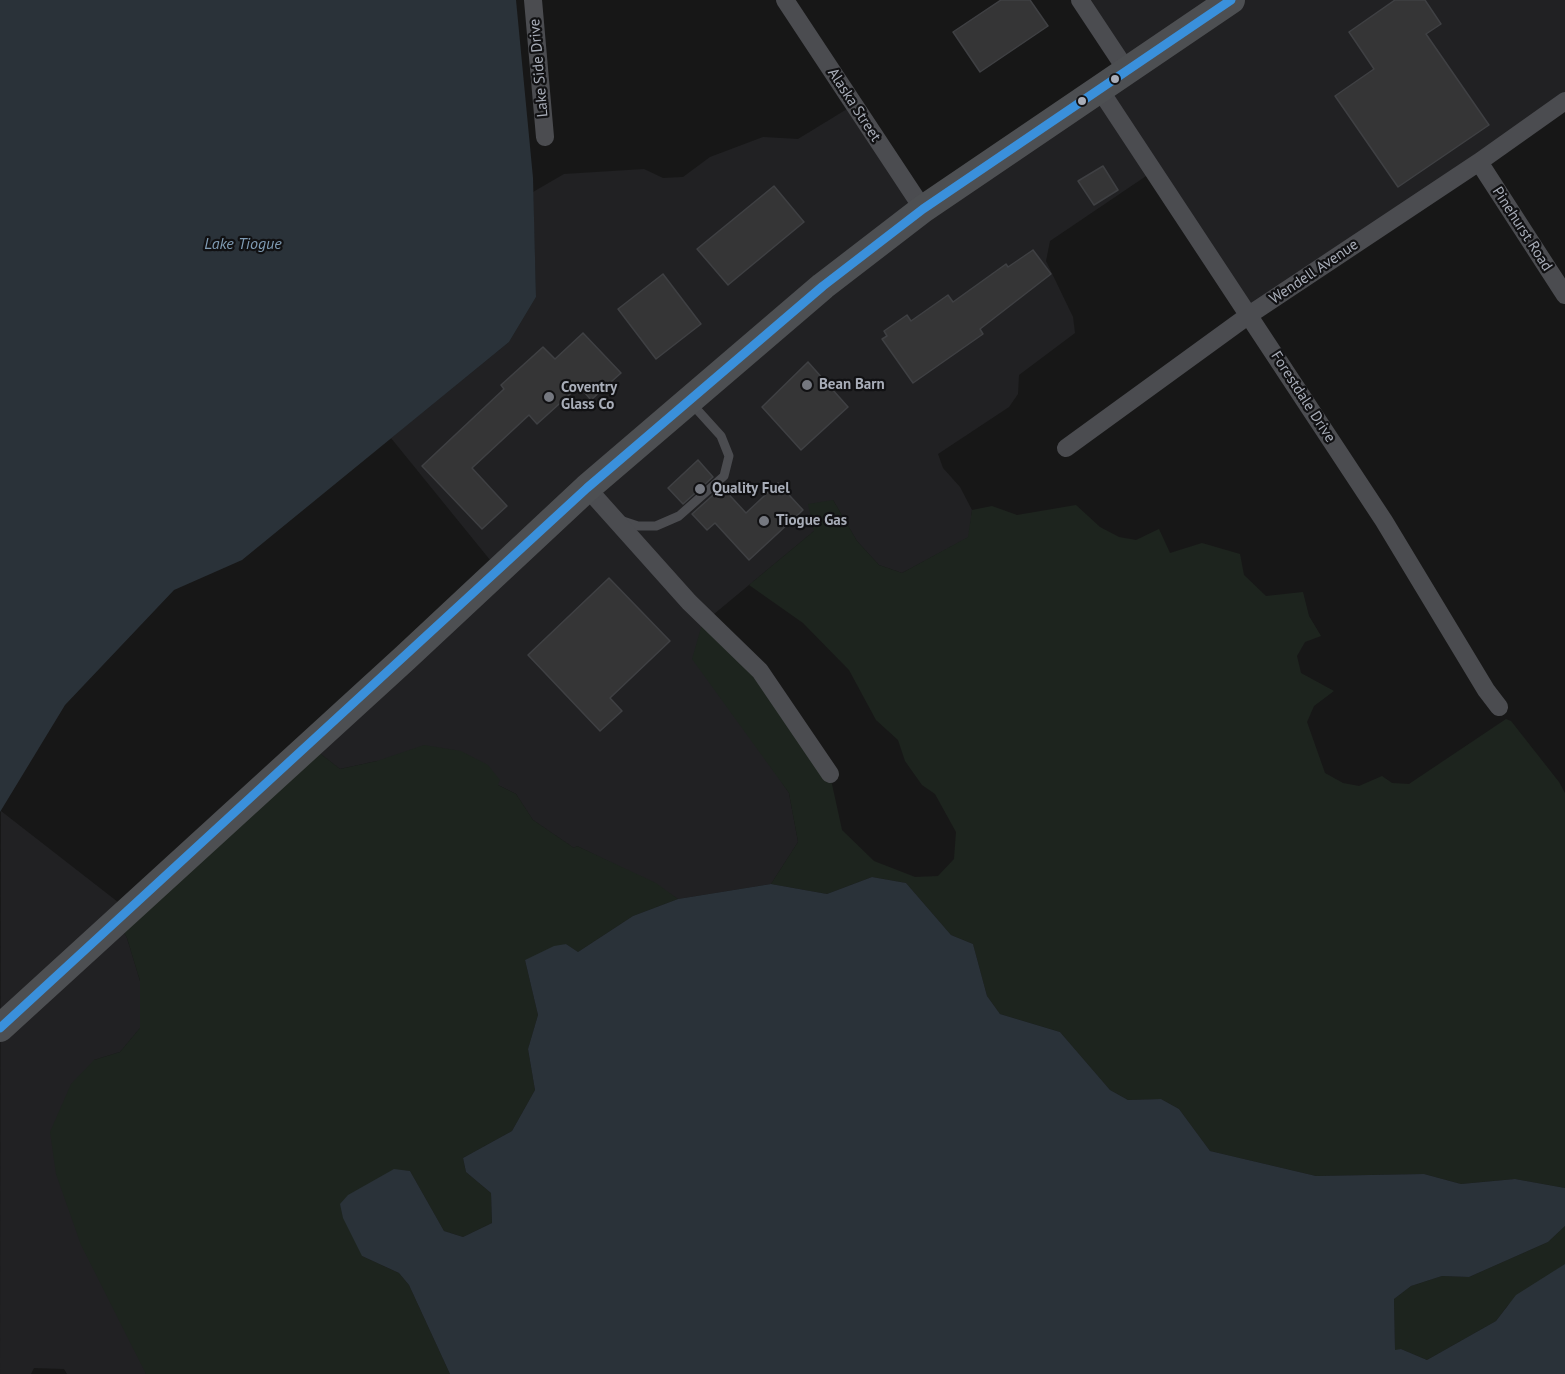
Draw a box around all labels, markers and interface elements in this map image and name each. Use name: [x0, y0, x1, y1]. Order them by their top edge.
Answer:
street label: Lake Side Drive: [526, 18, 552, 118]
street label: Alaska Street: [824, 65, 884, 145]
unlabelled marker: [1109, 73, 1121, 85]
unlabelled marker: [1076, 95, 1088, 107]
street label: Pinehurst Road: [1488, 184, 1556, 274]
water label: Lake Tiogue: [204, 234, 282, 254]
street label: Wendell Avenue: [1266, 236, 1362, 308]
street label: Forestdale Drive: [1267, 348, 1339, 446]
place label: Bean Barn: [819, 376, 885, 394]
marker: Bean Barn: [800, 378, 814, 392]
place label: Coventry Glass Co: [561, 379, 617, 414]
marker: Coventry Glass Co: [542, 390, 556, 404]
place label: Quality Fuel: [712, 480, 790, 498]
marker: Quality Fuel: [693, 482, 707, 496]
place label: Tiogue Gas: [776, 512, 847, 530]
marker: Tiogue Gas: [757, 514, 771, 528]

